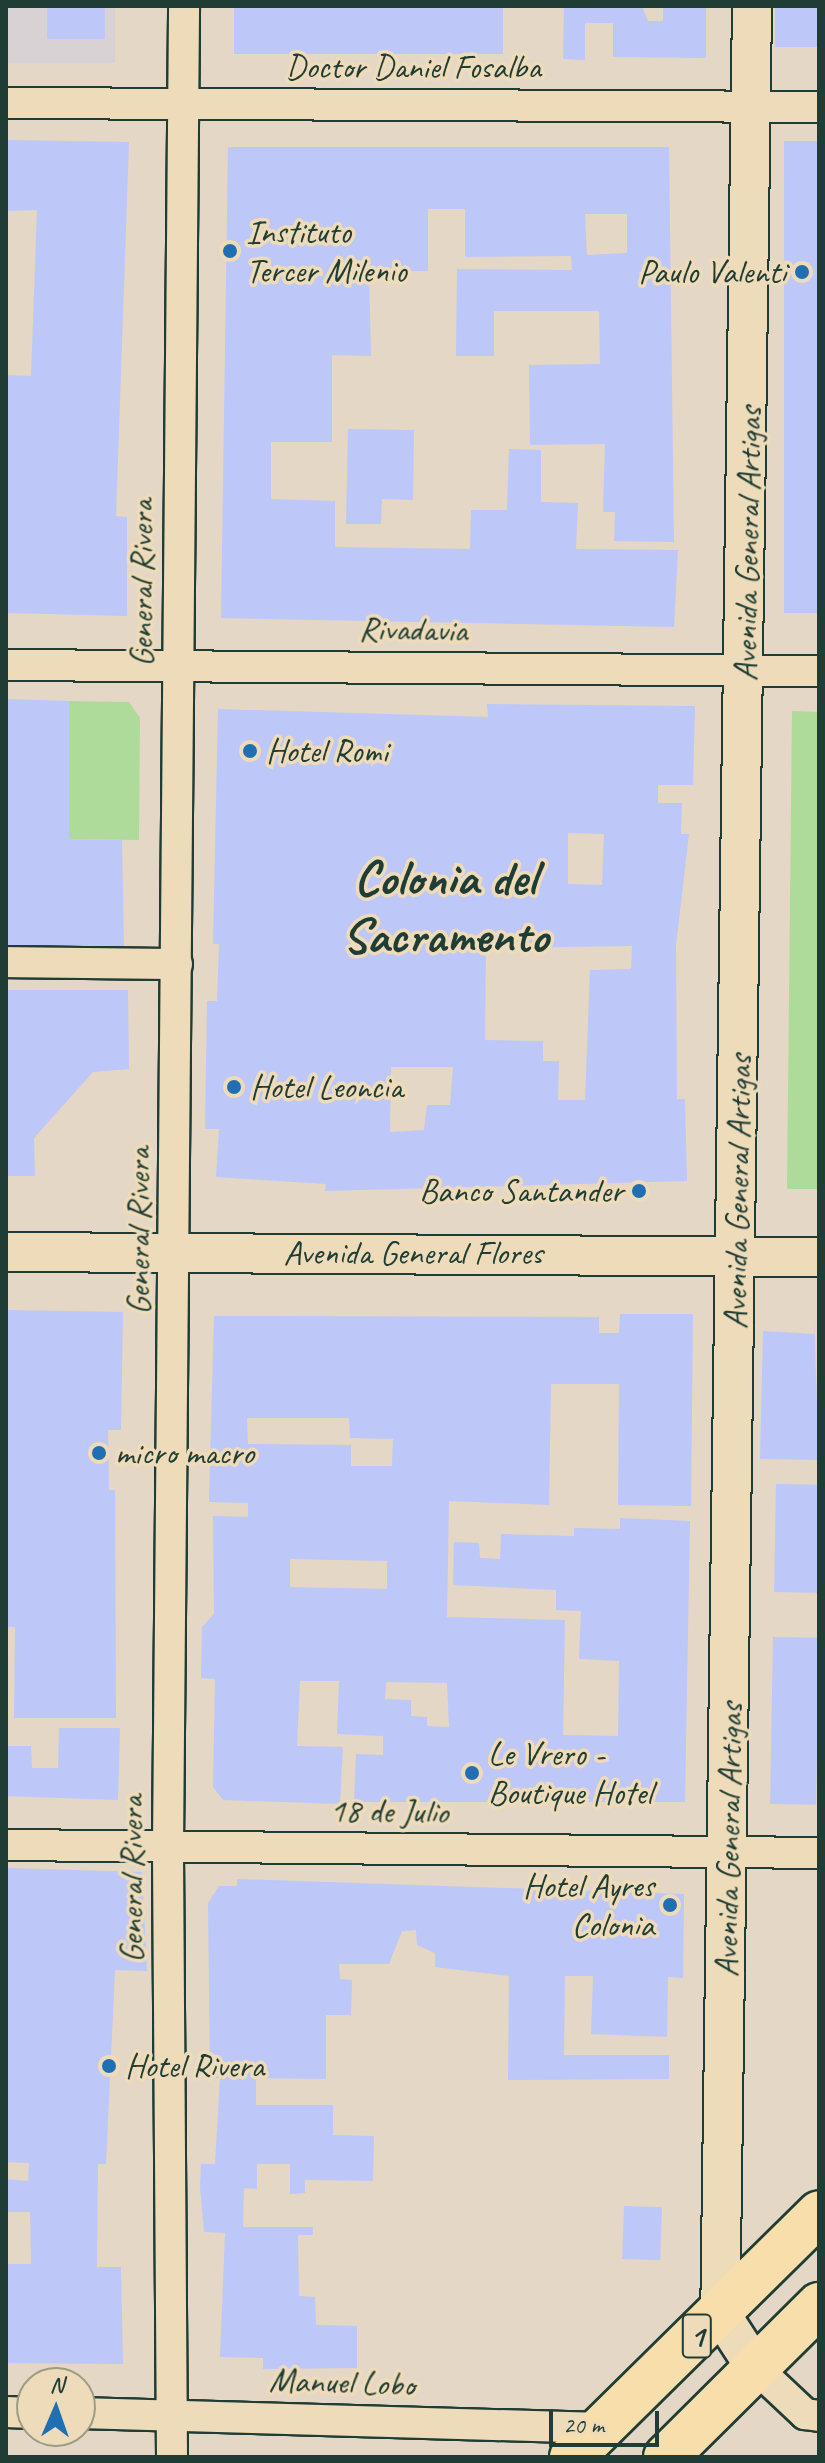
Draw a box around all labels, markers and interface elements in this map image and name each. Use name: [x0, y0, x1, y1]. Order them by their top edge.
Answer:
street label: Doctor Daniel Fosalba: [285, 47, 541, 87]
place label: Instituto Tercer Milenio: [246, 211, 407, 290]
marker: Instituto Tercer Milenio: [221, 242, 239, 260]
place label: Paulo Valenti: [639, 252, 786, 292]
marker: Paulo Valenti: [793, 263, 811, 281]
street label: Avenida General Artigas: [724, 406, 770, 682]
street label: General Rivera: [121, 499, 161, 667]
street label: Rivadavia: [358, 608, 468, 650]
place label: Hotel Romi: [266, 731, 389, 771]
marker: Hotel Romi: [241, 742, 259, 760]
district label: Colonia del Sacramento: [342, 847, 548, 964]
street label: Avenida General Artigas: [714, 1054, 760, 1330]
place label: Hotel Leoncia: [250, 1067, 403, 1107]
marker: Hotel Leoncia: [225, 1078, 243, 1096]
street label: General Rivera: [118, 1147, 158, 1315]
place label: Banco Santander: [420, 1171, 623, 1211]
marker: Banco Santander: [630, 1182, 648, 1200]
street label: Avenida General Flores: [283, 1233, 543, 1273]
place label: micro macro: [115, 1433, 255, 1473]
marker: micro macro: [90, 1444, 108, 1462]
street label: Avenida General Artigas: [705, 1702, 751, 1978]
place label: Le Vrero - Boutique Hotel: [488, 1733, 652, 1812]
marker: Le Vrero - Boutique Hotel: [463, 1764, 481, 1782]
street label: 18 de Julio: [330, 1790, 448, 1832]
street label: General Rivera: [111, 1795, 151, 1963]
place label: Hotel Ayres Colonia: [523, 1865, 654, 1944]
marker: Hotel Ayres Colonia: [661, 1896, 679, 1914]
place label: Hotel Rivera: [125, 2046, 266, 2086]
marker: Hotel Rivera: [100, 2057, 118, 2075]
road number: 1: [681, 2308, 713, 2364]
street label: Manuel Lobo: [269, 2359, 415, 2405]
north arrow: [16, 2367, 96, 2447]
text: N: [49, 2371, 64, 2399]
scale bar: [553, 2395, 663, 2445]
text: 20 m: [563, 2410, 604, 2440]

